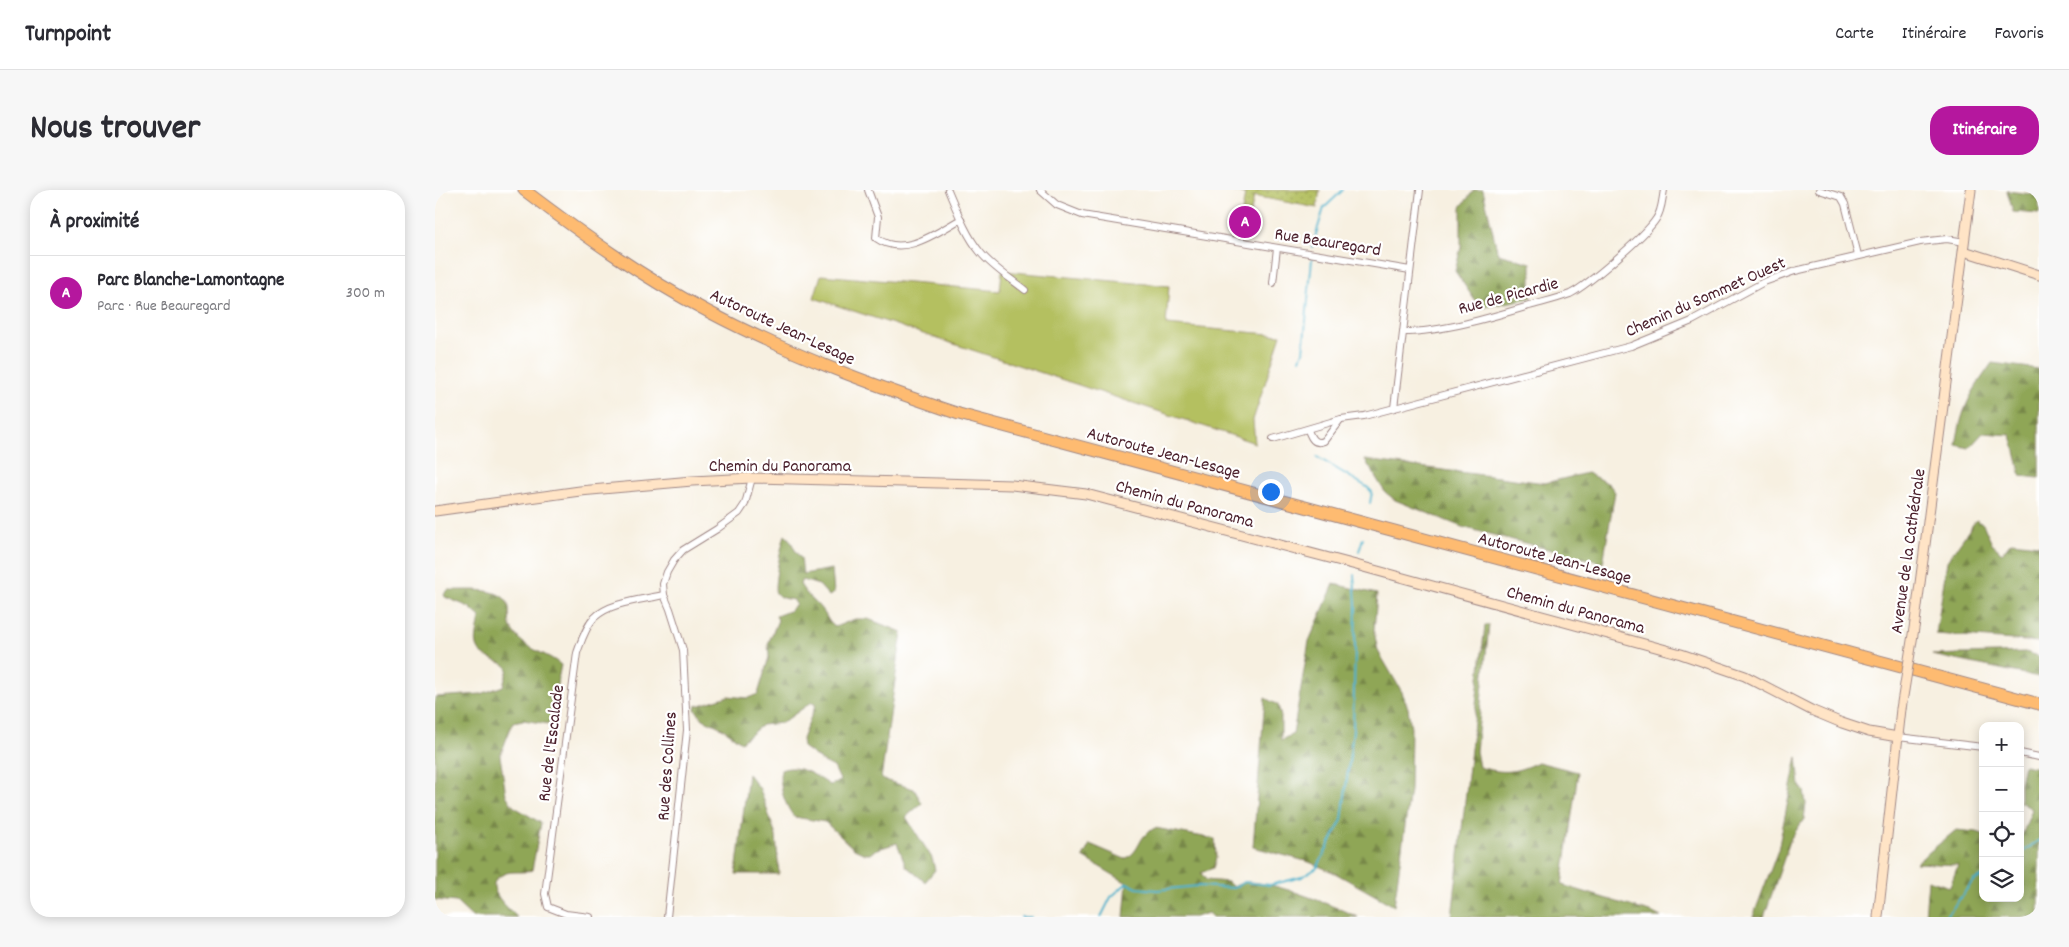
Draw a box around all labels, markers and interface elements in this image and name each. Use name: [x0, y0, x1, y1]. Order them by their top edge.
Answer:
text: Turnpoint: [25, 18, 111, 52]
text: Carte: [1835, 22, 1874, 47]
text: Itinéraire: [1902, 22, 1966, 47]
text: Favoris: [1994, 22, 2044, 47]
text: Nous trouver: [30, 105, 200, 155]
button: Itinéraire: [1930, 106, 2039, 155]
pin: A: [1229, 203, 1261, 241]
text: À proximité: [50, 208, 139, 238]
street label: Rue Beauregard: [1273, 223, 1383, 264]
street label: Chemin du Sommet Ouest: [1622, 252, 1790, 345]
text: Parc Blanche-Lamontagne: [97, 268, 284, 295]
street label: Rue de Picardie: [1456, 272, 1561, 323]
text: A: [62, 282, 70, 305]
text: 300 m: [346, 282, 385, 305]
street label: Autoroute Jean-Lesage: [705, 284, 859, 373]
text: Parc · Rue Beauregard: [97, 295, 230, 318]
street label: Autoroute Jean-Lesage: [1084, 422, 1243, 487]
street label: Chemin du Panorama: [709, 455, 852, 480]
street label: Avenue de la Cathédrale: [1886, 467, 1933, 636]
street label: Chemin du Panorama: [1112, 475, 1257, 536]
your location: [1258, 479, 1284, 505]
street label: Autoroute Jean-Lesage: [1475, 527, 1634, 592]
street label: Chemin du Panorama: [1503, 581, 1648, 642]
street label: Rue de l'Escalade: [533, 683, 572, 803]
street label: Rue des Collines: [652, 711, 685, 822]
map controls: [1979, 722, 2024, 902]
button: +: [1979, 722, 2024, 767]
button: −: [1979, 767, 2024, 812]
button: locate: [1979, 812, 2024, 857]
button: layers: [1979, 857, 2024, 902]

